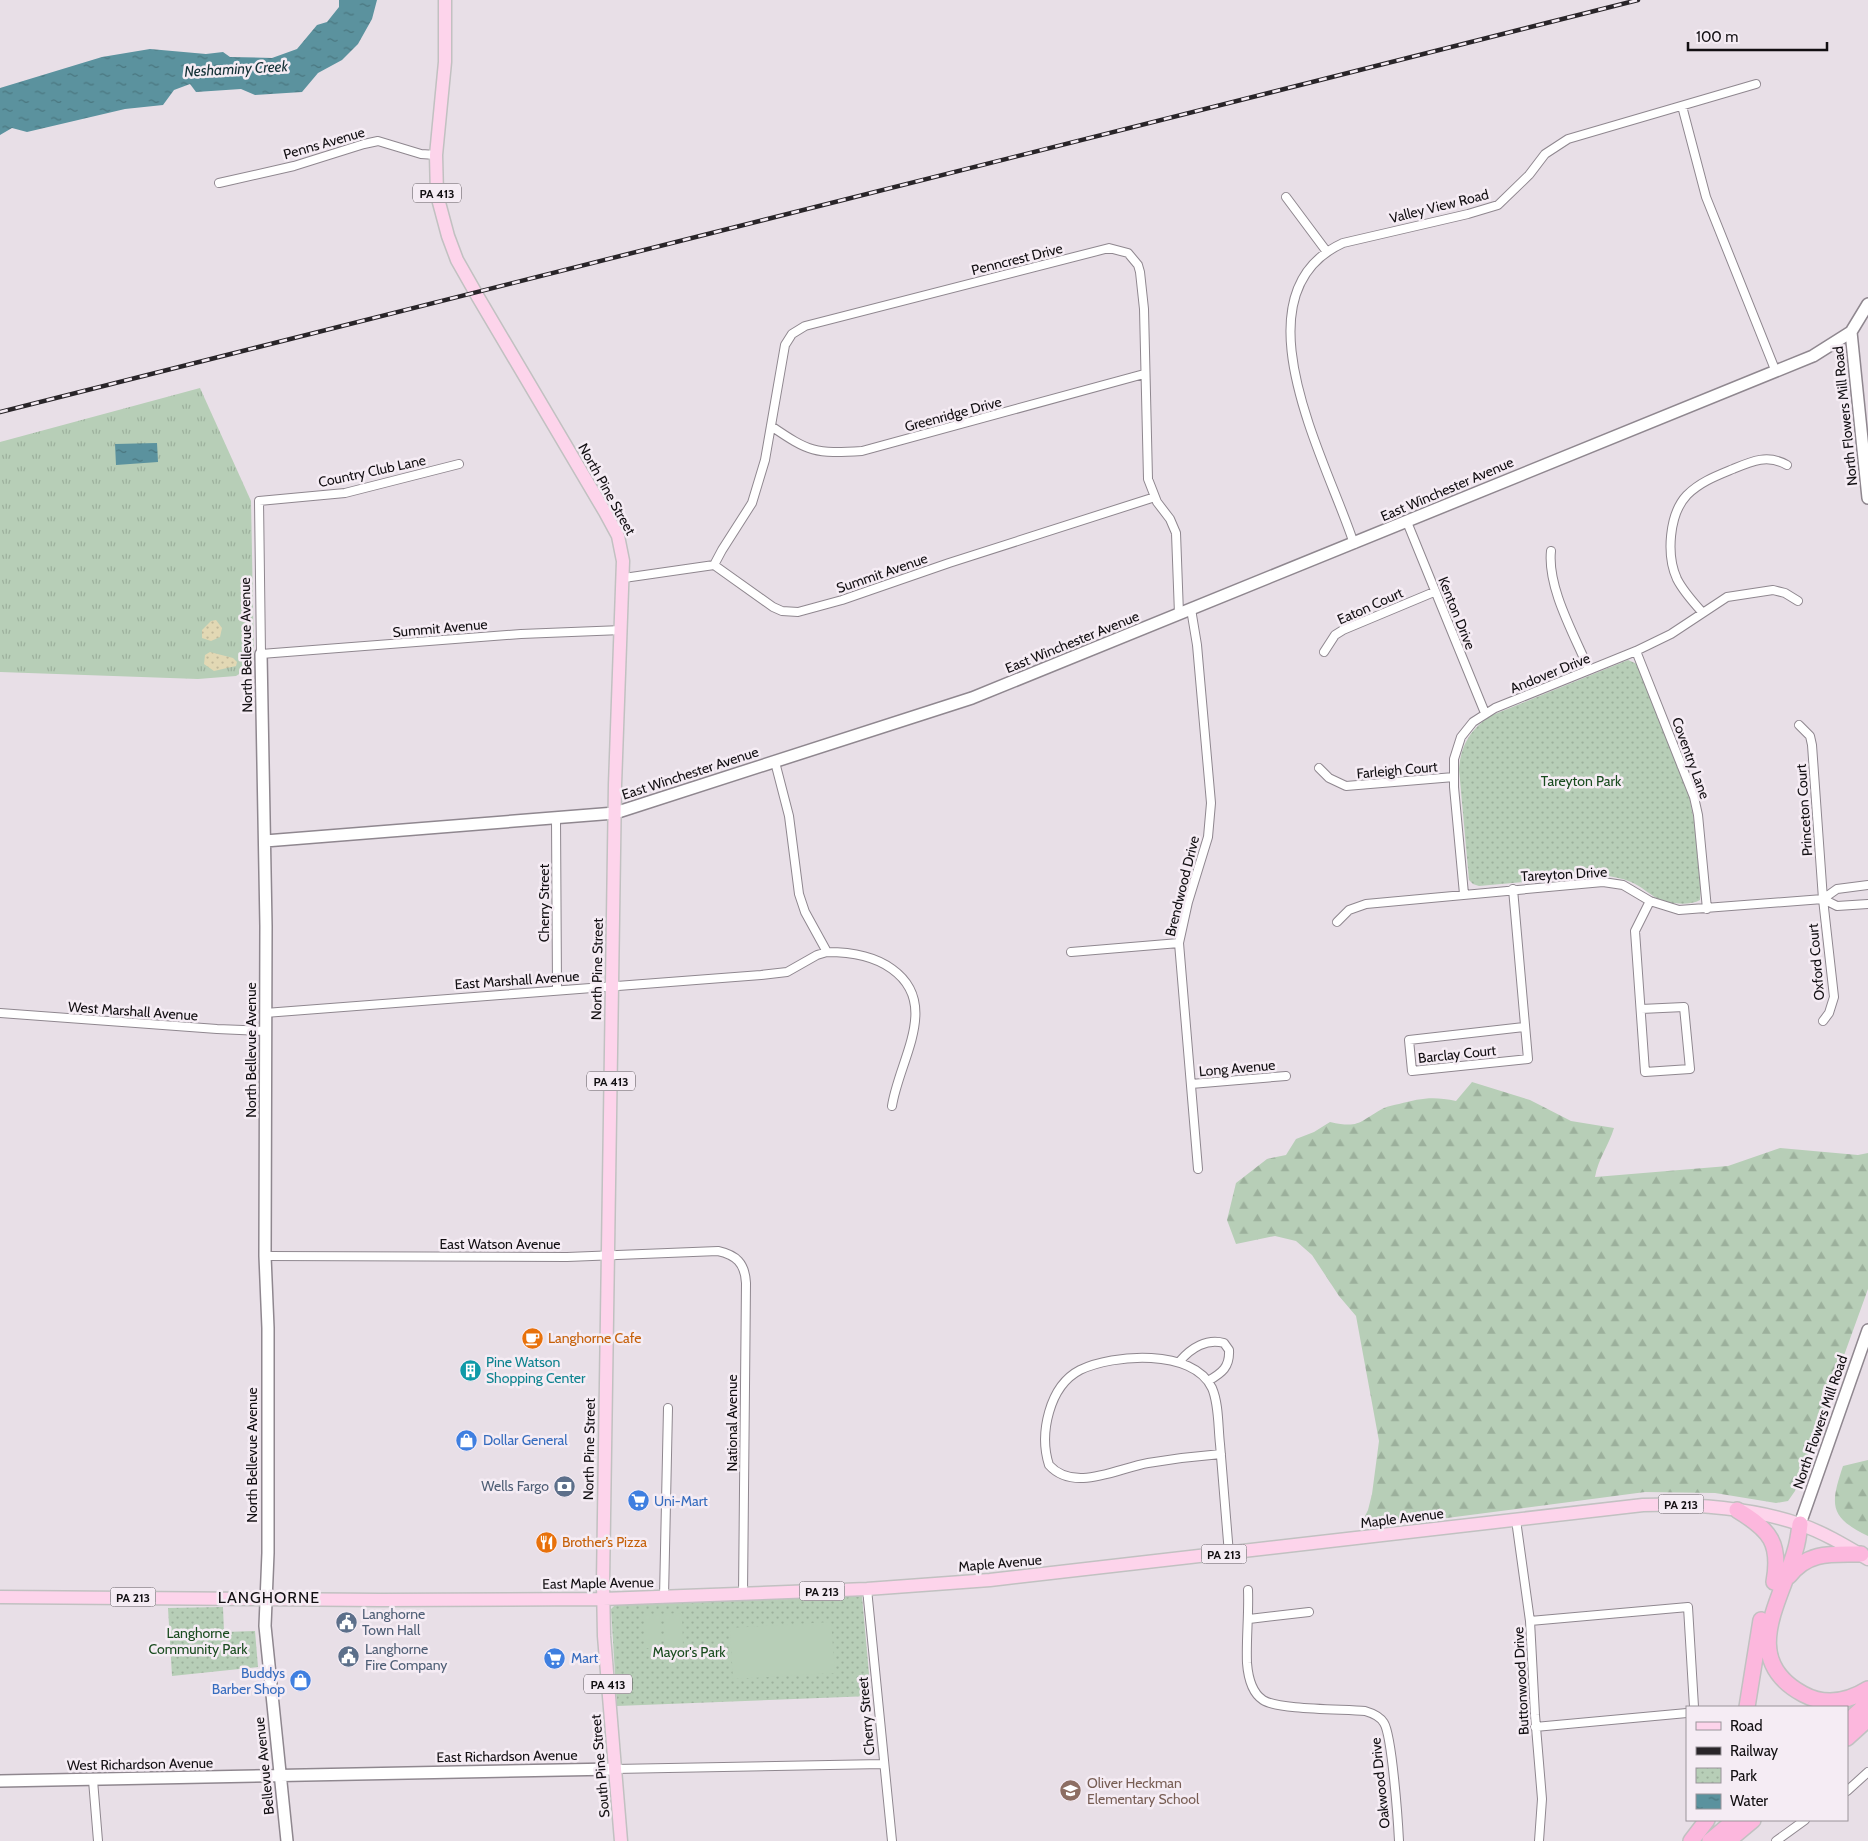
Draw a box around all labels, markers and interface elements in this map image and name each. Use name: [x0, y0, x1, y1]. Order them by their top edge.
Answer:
scale bar: [1688, 20, 1827, 52]
text: 100 m: [1696, 28, 1738, 46]
water label: Neshaminy Creek: [184, 57, 289, 81]
street label: Penns Avenue: [281, 123, 367, 163]
road number: PA 413: [413, 184, 461, 202]
street label: Valley View Road: [1388, 185, 1490, 227]
street label: Penncrest Drive: [969, 239, 1065, 279]
street label: North Flowers Mill Road: [1829, 345, 1861, 487]
street label: Greenridge Drive: [903, 392, 1003, 436]
street label: North Pine Street: [574, 440, 640, 538]
street label: Country Club Lane: [317, 451, 427, 491]
street label: East Winchester Avenue: [1378, 453, 1516, 525]
street label: Summit Avenue: [834, 549, 930, 597]
street label: Kenton Drive: [1434, 574, 1480, 652]
street label: North Bellevue Avenue: [236, 577, 256, 713]
street label: Eaton Court: [1334, 583, 1406, 629]
street label: East Winchester Avenue: [1002, 607, 1142, 677]
street label: Summit Avenue: [392, 615, 488, 641]
street label: Andover Drive: [1507, 649, 1593, 697]
street label: Coventry Lane: [1668, 715, 1714, 801]
street label: East Winchester Avenue: [619, 742, 761, 804]
street label: Farleigh Court: [1356, 757, 1439, 783]
street label: Princeton Court: [1792, 763, 1816, 857]
park label: Tareyton Park: [1541, 772, 1622, 790]
street label: Brendwood Drive: [1161, 834, 1203, 938]
street label: Tareyton Drive: [1520, 863, 1608, 885]
street label: Cherry Street: [535, 864, 553, 942]
street label: North Pine Street: [587, 917, 607, 1020]
street label: Oxford Court: [1804, 922, 1828, 1001]
street label: East Marshall Avenue: [454, 967, 580, 993]
street label: North Bellevue Avenue: [242, 982, 260, 1118]
street label: West Marshall Avenue: [67, 997, 199, 1025]
street label: Barclay Court: [1417, 1041, 1497, 1067]
street label: Long Avenue: [1198, 1056, 1276, 1080]
road number: PA 413: [587, 1072, 635, 1090]
street label: East Watson Avenue: [440, 1235, 561, 1253]
cafe icon: Langhorne Cafe: [520, 1326, 544, 1350]
place label: Langhorne Cafe: [548, 1329, 641, 1347]
place label: Pine Watson Shopping Center: [486, 1353, 586, 1387]
street label: North Flowers Mill Road: [1789, 1353, 1851, 1491]
building icon: Pine Watson Shopping Center: [458, 1358, 482, 1382]
street label: National Avenue: [723, 1374, 741, 1472]
street label: North Bellevue Avenue: [243, 1387, 261, 1523]
street label: North Pine Street: [579, 1397, 599, 1500]
shop icon: Dollar General: [455, 1428, 479, 1452]
place label: Dollar General: [483, 1431, 568, 1449]
bank icon: Wells Fargo: [553, 1474, 577, 1498]
place label: Wells Fargo: [481, 1477, 549, 1495]
supermarket icon: Uni-Mart: [626, 1489, 650, 1513]
place label: Uni-Mart: [654, 1492, 708, 1510]
road number: PA 213: [1658, 1495, 1704, 1514]
street label: Maple Avenue: [1359, 1504, 1445, 1532]
restaurant icon: Brother’s Pizza: [534, 1530, 558, 1554]
place label: Brother’s Pizza: [562, 1533, 647, 1551]
road number: PA 213: [1202, 1545, 1246, 1564]
street label: Maple Avenue: [957, 1550, 1043, 1576]
street label: East Maple Avenue: [542, 1573, 654, 1593]
road number: PA 213: [800, 1582, 844, 1600]
road number: PA 213: [110, 1588, 156, 1606]
district label: LANGHORNE: [218, 1588, 320, 1607]
place label: Langhorne Town Hall: [362, 1605, 425, 1639]
public building icon: Langhorne Town Hall: [334, 1610, 358, 1634]
park label: Langhorne Community Park: [149, 1624, 248, 1658]
street label: Buttonwood Drive: [1509, 1626, 1533, 1736]
place label: Langhorne Fire Company: [365, 1640, 447, 1674]
park label: Mayor's Park: [652, 1643, 726, 1661]
public building icon: Langhorne Fire Company: [337, 1645, 361, 1669]
supermarket icon: Mart: [543, 1646, 567, 1670]
place label: Mart: [571, 1649, 598, 1667]
place label: Buddys Barber Shop: [212, 1664, 285, 1698]
shop icon: Buddys Barber Shop: [289, 1669, 313, 1693]
road number: PA 413: [584, 1675, 632, 1694]
street label: Cherry Street: [854, 1676, 878, 1756]
legend: [1686, 1706, 1848, 1821]
street label: South Pine Street: [586, 1713, 613, 1818]
street label: Bellevue Avenue: [250, 1716, 278, 1816]
text: Road: [1730, 1717, 1763, 1735]
street label: Oakwood Drive: [1366, 1737, 1394, 1829]
text: Railway: [1730, 1742, 1779, 1760]
street label: East Richardson Avenue: [436, 1746, 578, 1766]
street label: West Richardson Avenue: [67, 1754, 213, 1774]
text: Park: [1730, 1767, 1757, 1785]
place label: Oliver Heckman Elementary School: [1087, 1774, 1200, 1808]
school or university icon: Oliver Heckman Elementary School: [1059, 1779, 1083, 1803]
text: Water: [1730, 1792, 1768, 1810]

